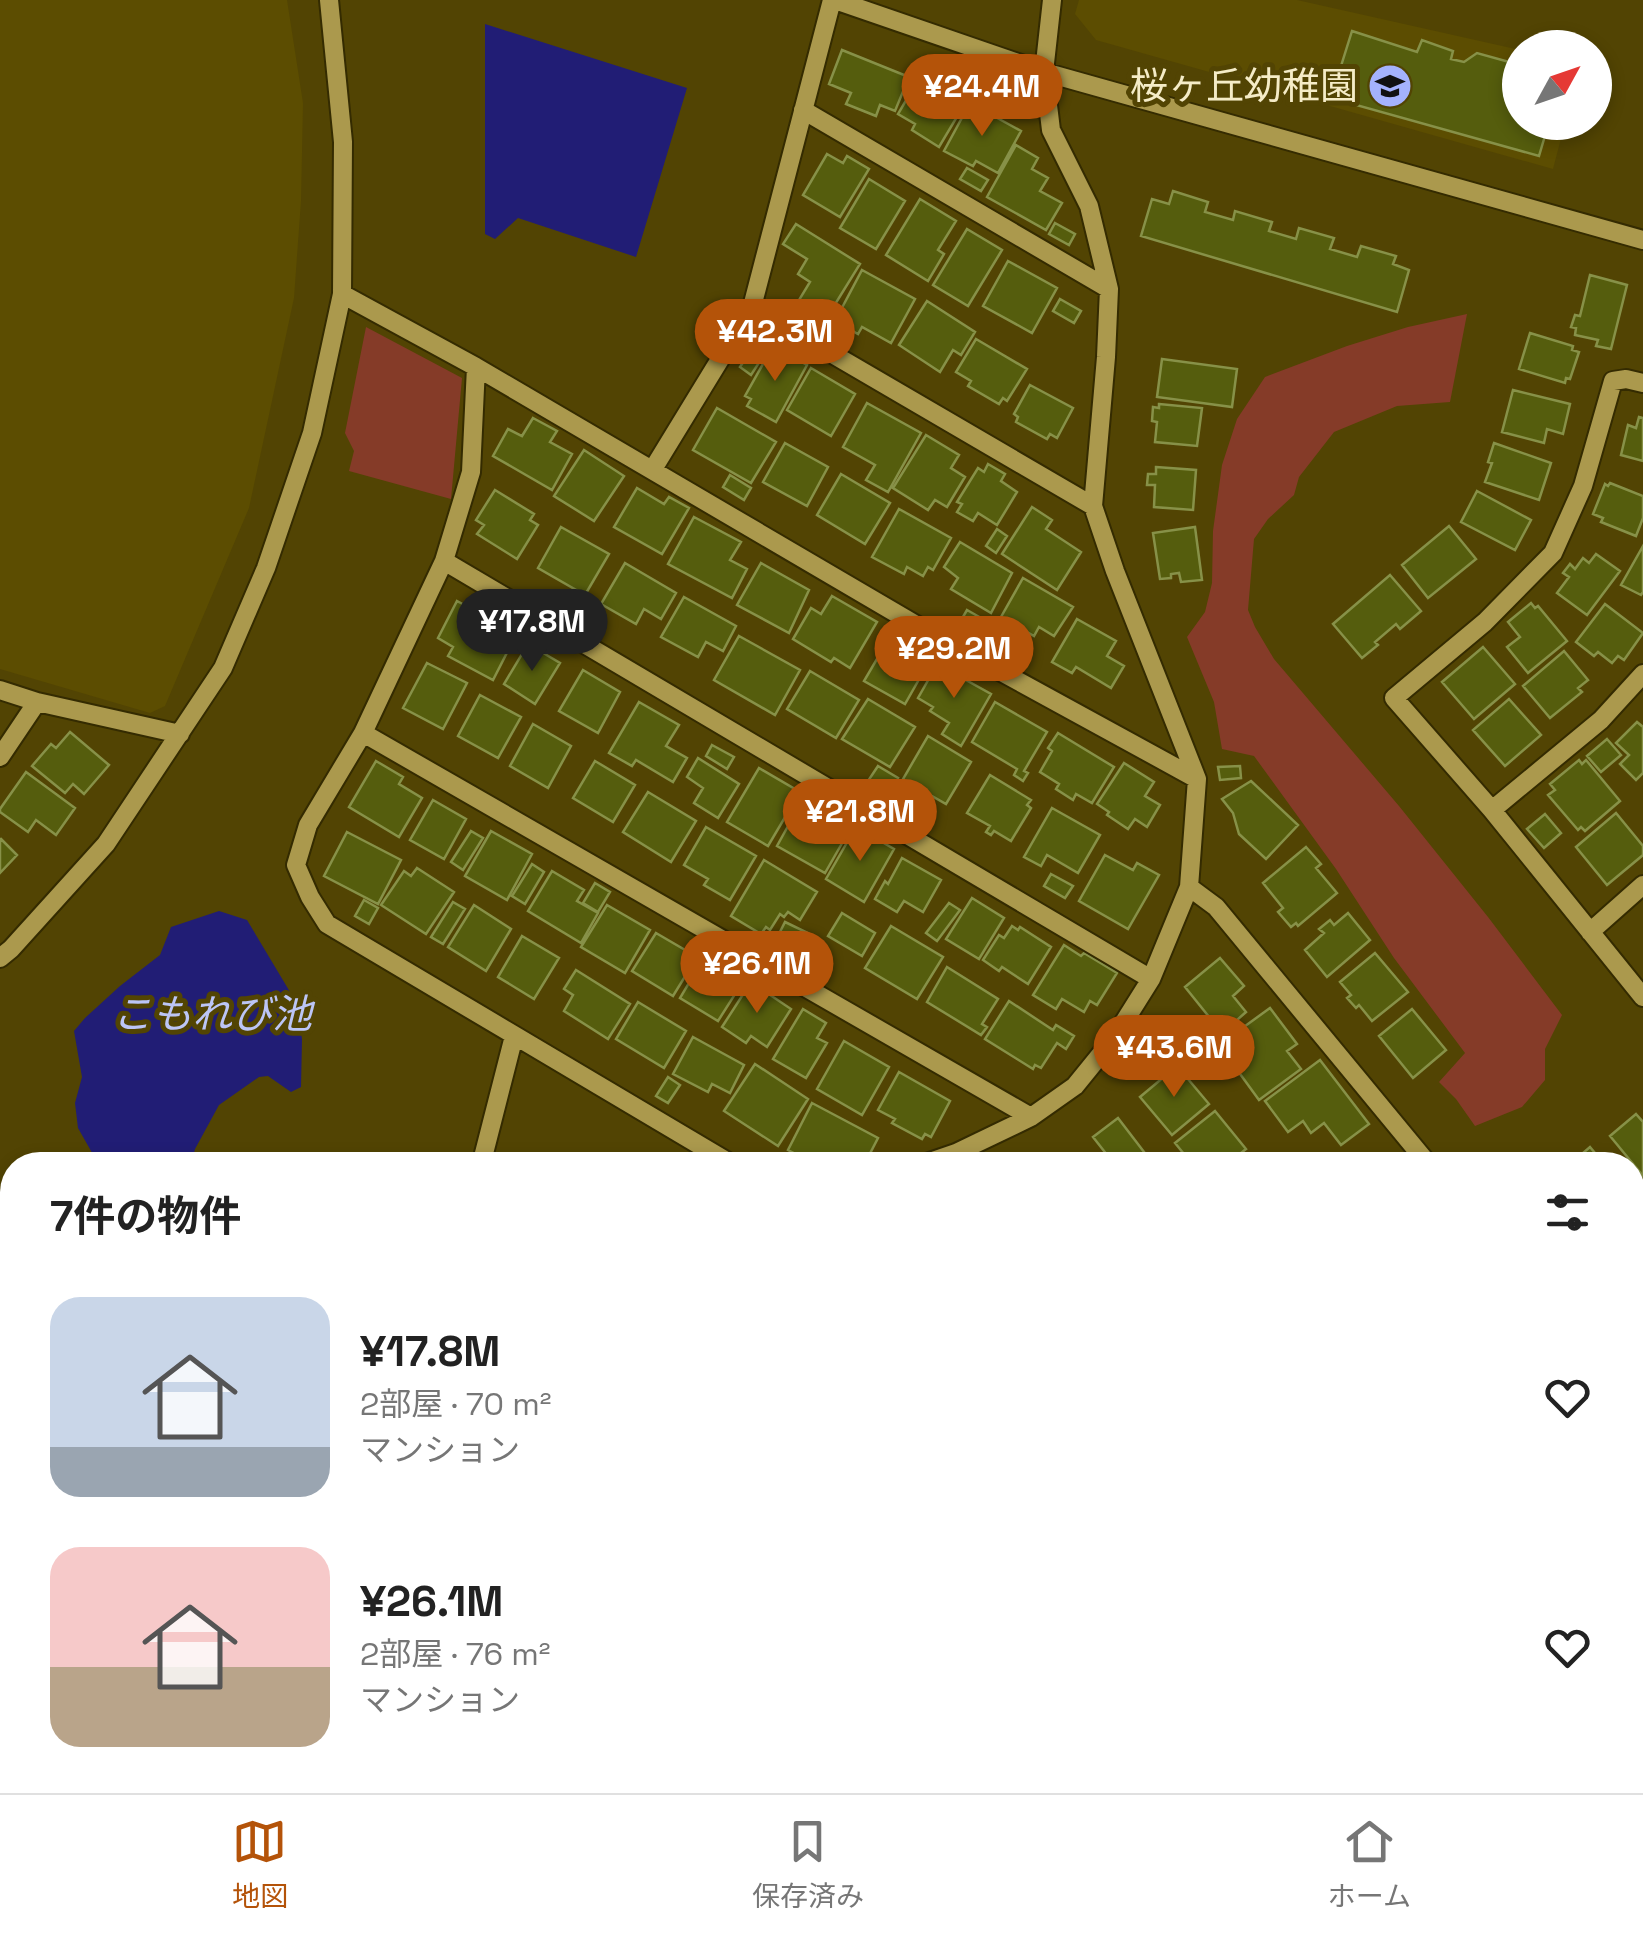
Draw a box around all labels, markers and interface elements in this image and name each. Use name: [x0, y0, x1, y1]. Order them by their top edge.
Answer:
north arrow: [1502, 30, 1612, 140]
map controls: [1502, 30, 1612, 140]
pin: ¥24.4M: [901, 54, 1063, 139]
place label: 桜ヶ丘幼稚園: [1130, 62, 1358, 110]
school or university icon: 桜ヶ丘幼稚園: [1367, 63, 1413, 109]
text: ¥24.4M: [924, 66, 1040, 106]
pin: ¥42.3M: [694, 299, 856, 384]
text: ¥42.3M: [717, 311, 833, 351]
pin: ¥17.8M: [451, 589, 613, 674]
text: ¥17.8M: [479, 601, 585, 641]
pin: ¥29.2M: [873, 616, 1035, 701]
text: ¥29.2M: [897, 628, 1011, 668]
pin: ¥21.8M: [779, 779, 941, 864]
text: ¥21.8M: [805, 791, 915, 831]
pin: ¥26.1M: [676, 931, 838, 1016]
text: ¥26.1M: [702, 943, 812, 983]
water label: こもれび池: [112, 989, 316, 1040]
pin: ¥43.6M: [1093, 1015, 1255, 1100]
text: ¥43.6M: [1116, 1027, 1232, 1067]
icon: filters: [1540, 1185, 1595, 1240]
text: 7件の物件: [50, 1190, 241, 1243]
text: ¥17.8M: [360, 1325, 500, 1378]
icon: home: [130, 1337, 250, 1457]
icon: heart: [1540, 1370, 1595, 1425]
text: 2部屋 · 70 m²: [360, 1384, 552, 1424]
text: マンション: [360, 1430, 520, 1470]
text: ¥26.1M: [360, 1575, 503, 1628]
icon: home: [130, 1587, 250, 1707]
icon: heart: [1540, 1620, 1595, 1675]
text: 2部屋 · 76 m²: [360, 1634, 551, 1674]
text: マンション: [360, 1680, 520, 1720]
tab: 地図: [232, 1814, 288, 1914]
tab: 保存済み: [752, 1814, 864, 1914]
tab: ホーム: [1328, 1814, 1411, 1914]

